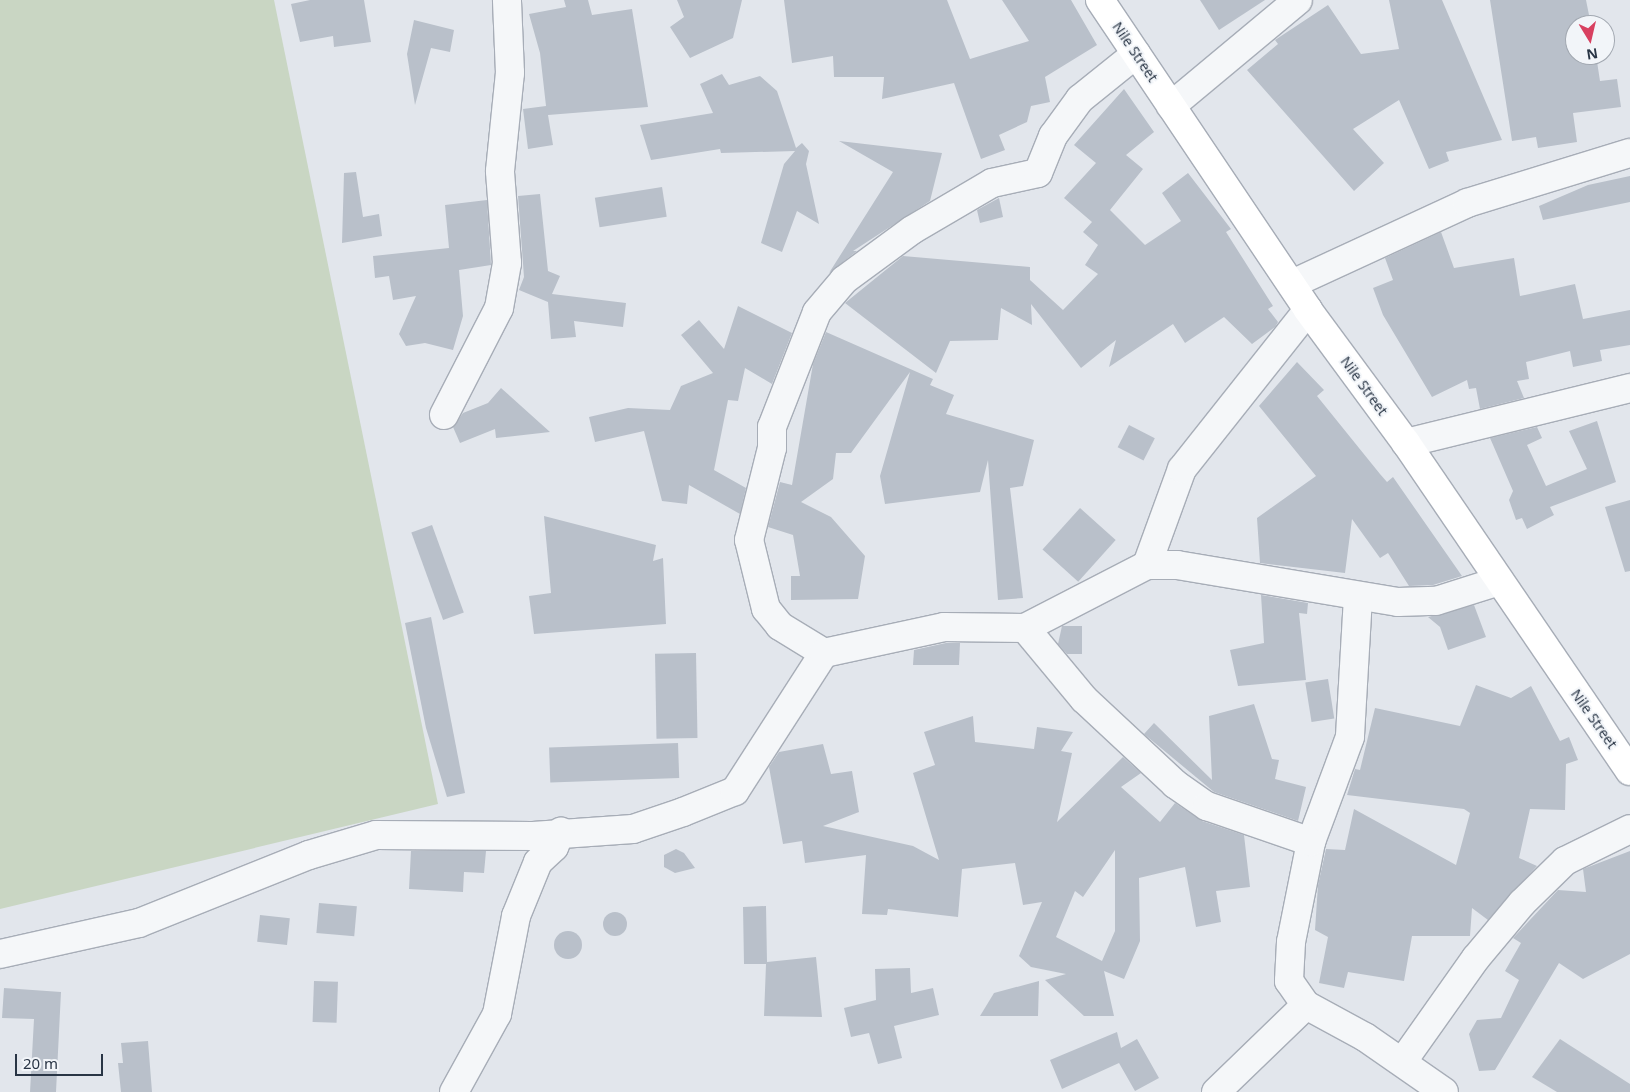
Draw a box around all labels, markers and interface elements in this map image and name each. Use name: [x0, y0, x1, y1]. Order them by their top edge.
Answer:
north arrow: [1565, 15, 1615, 65]
street label: Nile Street: [1109, 19, 1161, 85]
text: N: [1585, 44, 1599, 65]
street label: Nile Street: [1337, 353, 1391, 419]
street label: Nile Street: [1567, 686, 1621, 752]
scale bar: [18, 1044, 105, 1076]
text: 20 m: [23, 1053, 58, 1073]

